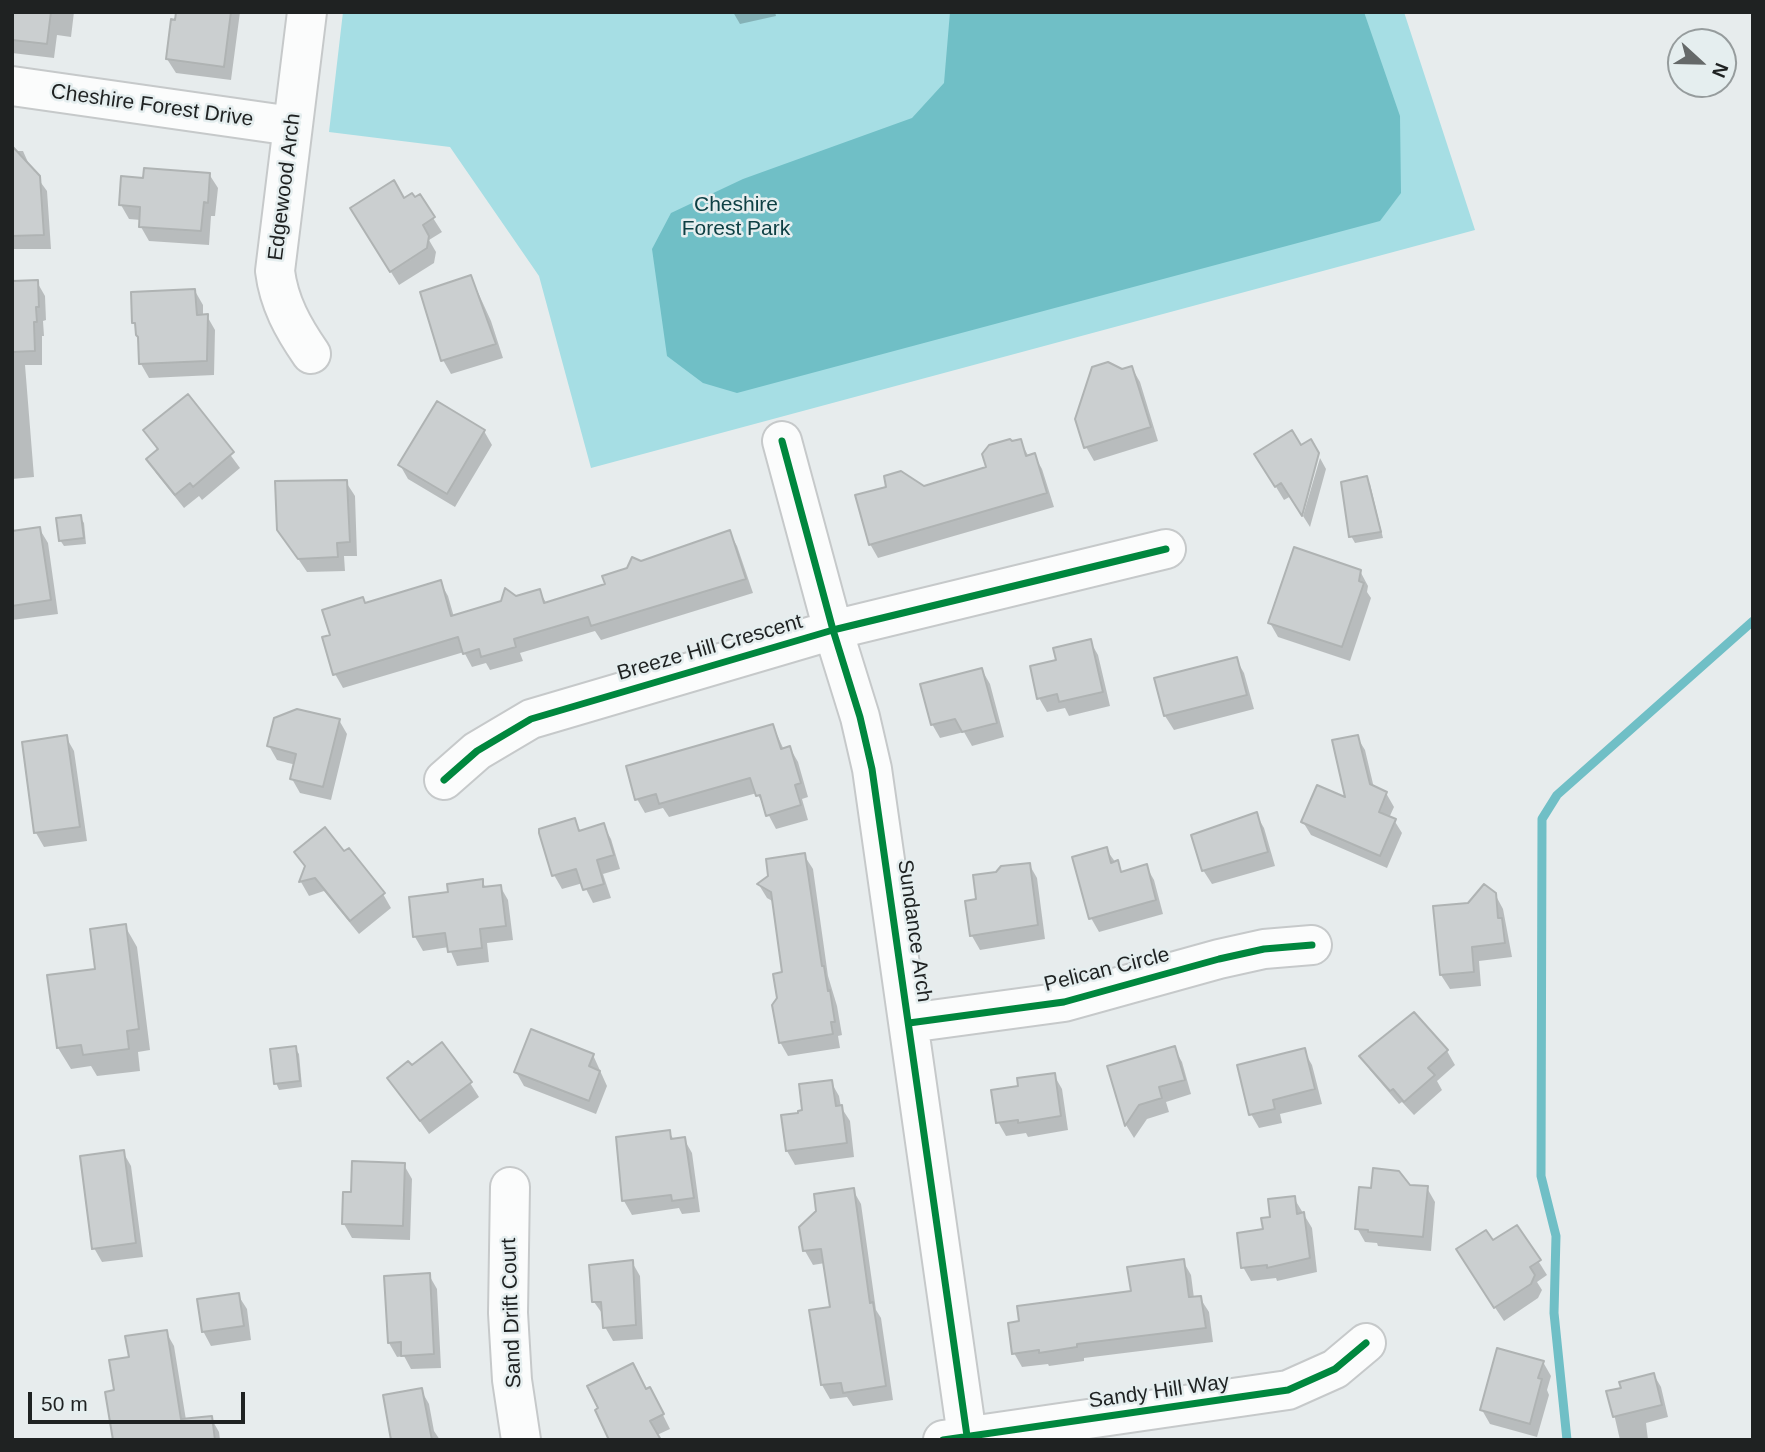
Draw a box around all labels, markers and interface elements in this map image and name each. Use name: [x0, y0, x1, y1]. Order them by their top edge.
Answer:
north arrow: [1667, 28, 1737, 98]
text: N: [1708, 60, 1732, 81]
street label: Cheshire Forest Drive: [49, 79, 255, 133]
street label: Edgewood Arch: [263, 112, 307, 262]
park label: Cheshire Forest Park: [682, 192, 790, 242]
street label: Breeze Hill Crescent: [615, 610, 805, 686]
street label: Sundance Arch: [892, 858, 936, 1004]
street label: Pelican Circle: [1042, 942, 1172, 998]
street label: Sand Drift Court: [497, 1237, 527, 1389]
street label: Sandy Hill Way: [1087, 1370, 1231, 1414]
scale bar: [32, 1378, 248, 1422]
text: 50 m: [41, 1392, 88, 1415]

